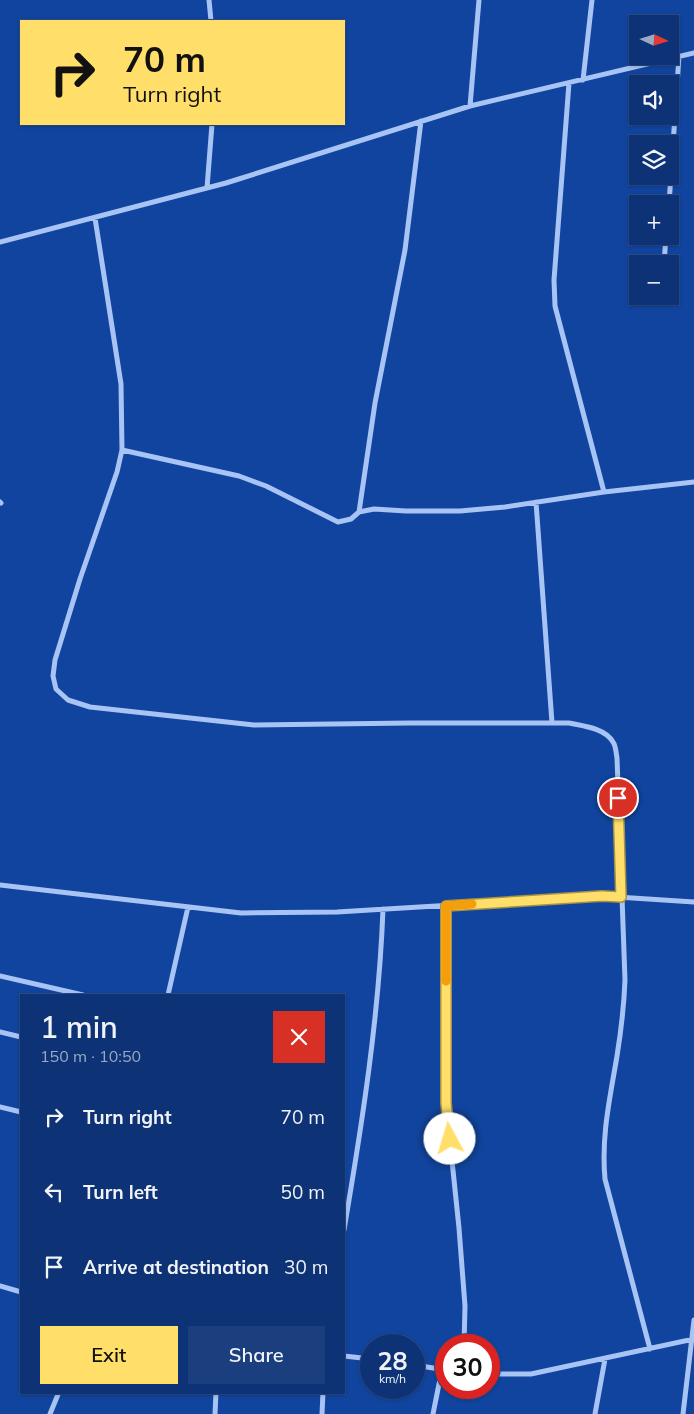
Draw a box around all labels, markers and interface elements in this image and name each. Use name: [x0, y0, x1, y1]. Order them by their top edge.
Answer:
north arrow: [629, 15, 679, 65]
map controls: [629, 15, 679, 305]
text: 70 m: [123, 37, 206, 81]
icon: right: [40, 40, 105, 105]
button: sound: [629, 75, 679, 125]
text: Turn right: [123, 80, 221, 108]
button: layers: [629, 135, 679, 185]
button: +: [629, 195, 679, 245]
button: −: [629, 255, 679, 305]
pin: [597, 777, 639, 819]
icon: arrive: [604, 784, 632, 812]
text: 1 min: [40, 1008, 118, 1046]
button: close: [273, 1011, 325, 1063]
text: 150 m · 10:50: [40, 1046, 141, 1066]
icon: right: [40, 1103, 68, 1131]
text: Turn right: [83, 1105, 172, 1129]
text: 70 m: [281, 1105, 325, 1129]
position arrow: [423, 1112, 475, 1164]
icon: left: [40, 1178, 68, 1206]
text: Turn left: [83, 1180, 158, 1204]
text: 50 m: [281, 1180, 325, 1204]
icon: arrive: [40, 1253, 68, 1281]
text: Arrive at destination: [83, 1255, 269, 1279]
text: 30 m: [284, 1255, 328, 1279]
button: Exit: [40, 1326, 178, 1384]
button: Share: [188, 1326, 325, 1384]
speed limit sign: 30: [435, 1334, 500, 1399]
text: 28: [377, 1345, 408, 1376]
text: km/h: [379, 1371, 406, 1386]

